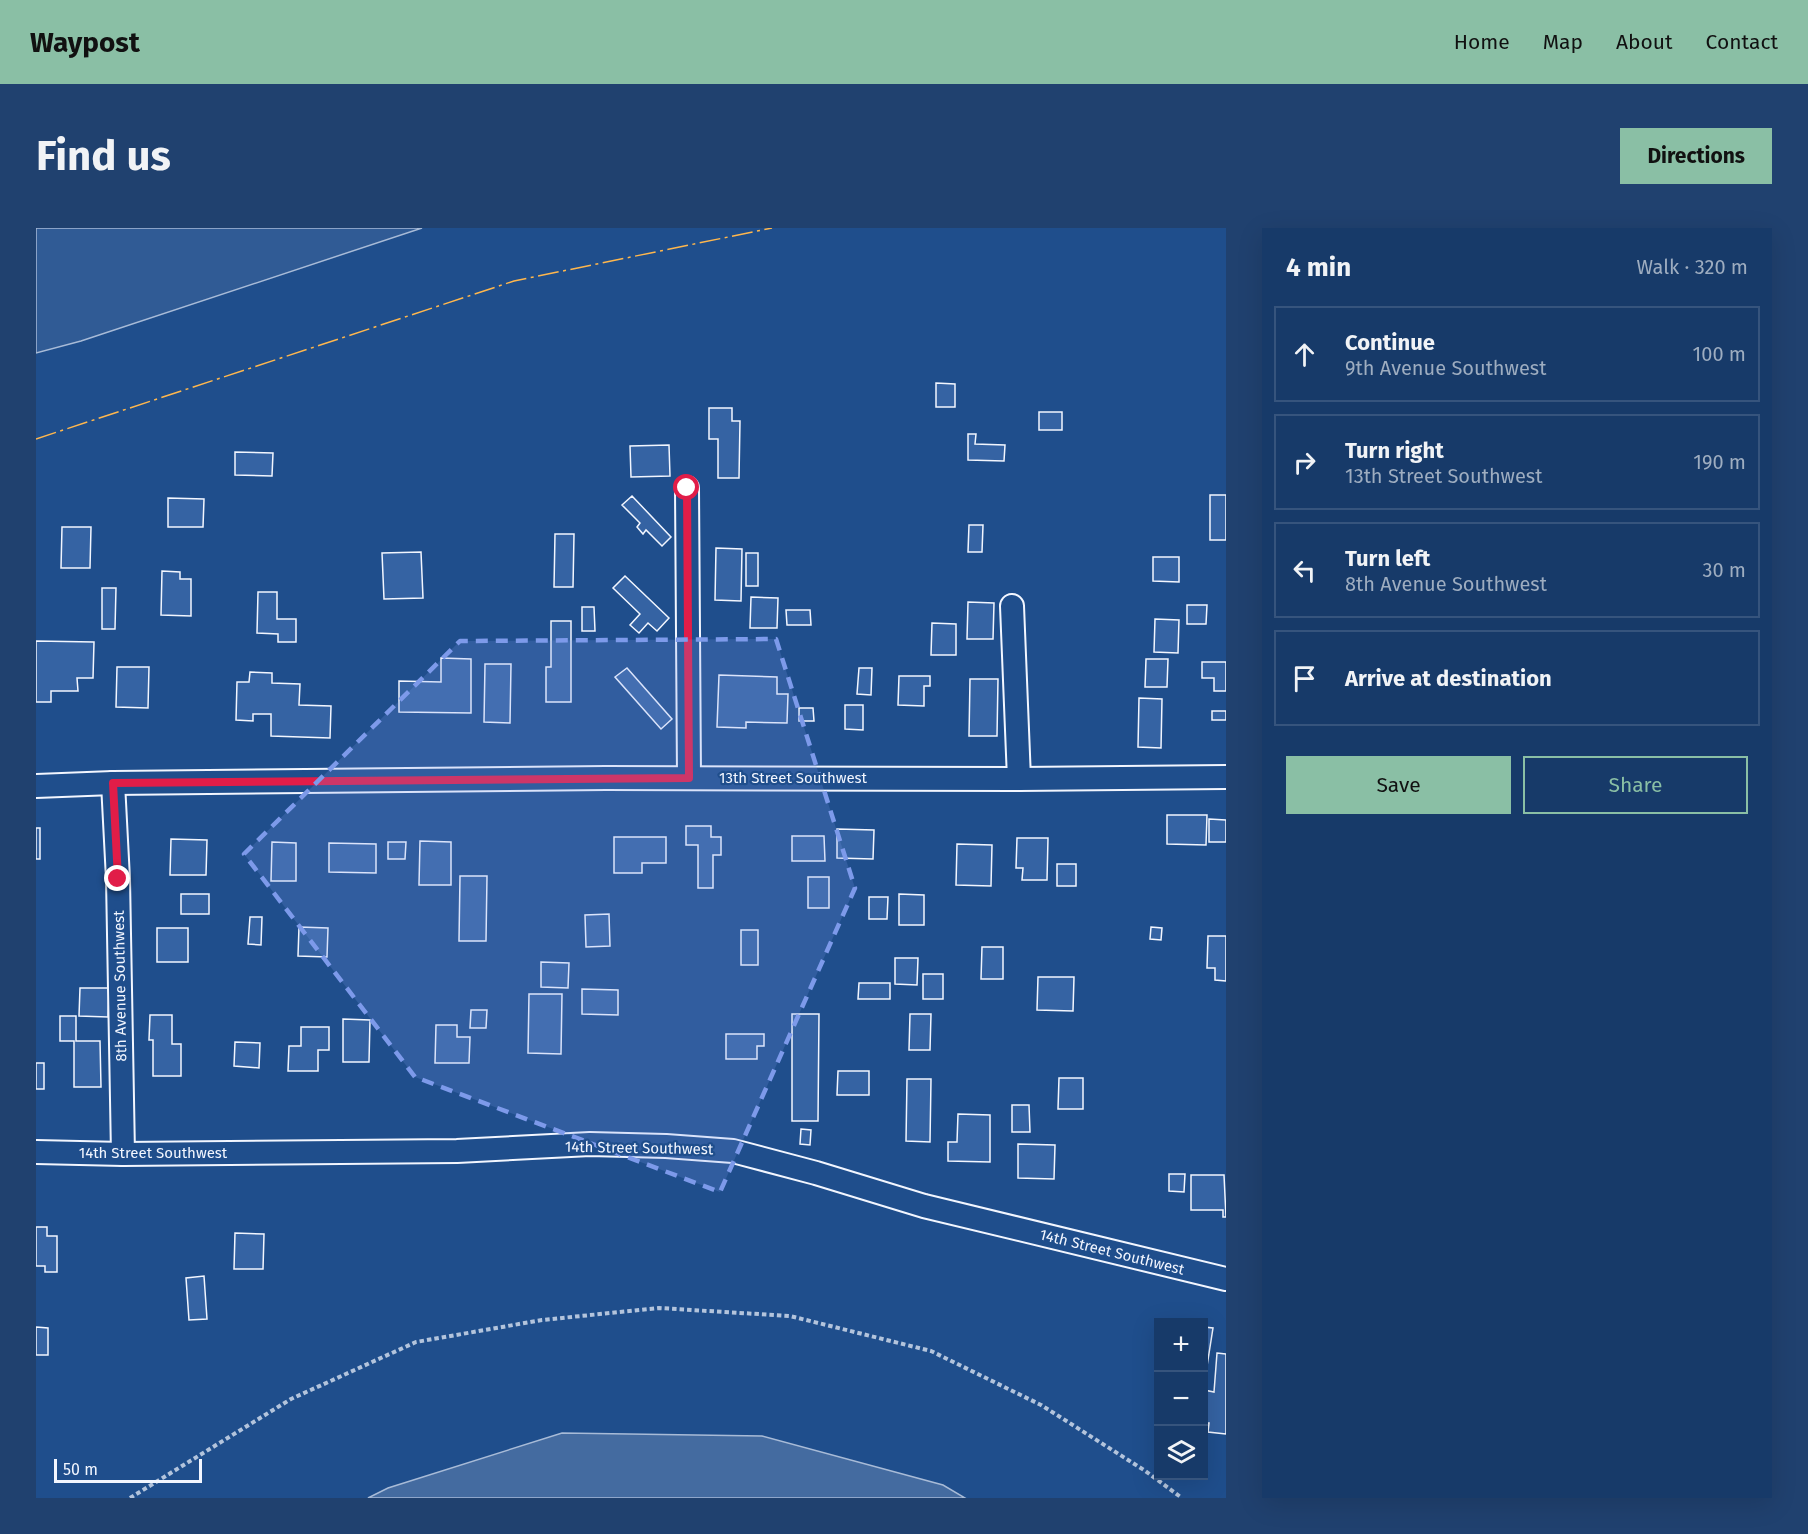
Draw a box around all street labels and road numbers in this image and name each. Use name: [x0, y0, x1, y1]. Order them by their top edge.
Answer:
street label: 13th Street Southwest: [719, 769, 868, 787]
street label: 8th Avenue Southwest: [110, 910, 130, 1062]
street label: 14th Street Southwest: [565, 1138, 714, 1158]
street label: 14th Street Southwest: [79, 1144, 228, 1162]
street label: 14th Street Southwest: [1038, 1225, 1187, 1279]

